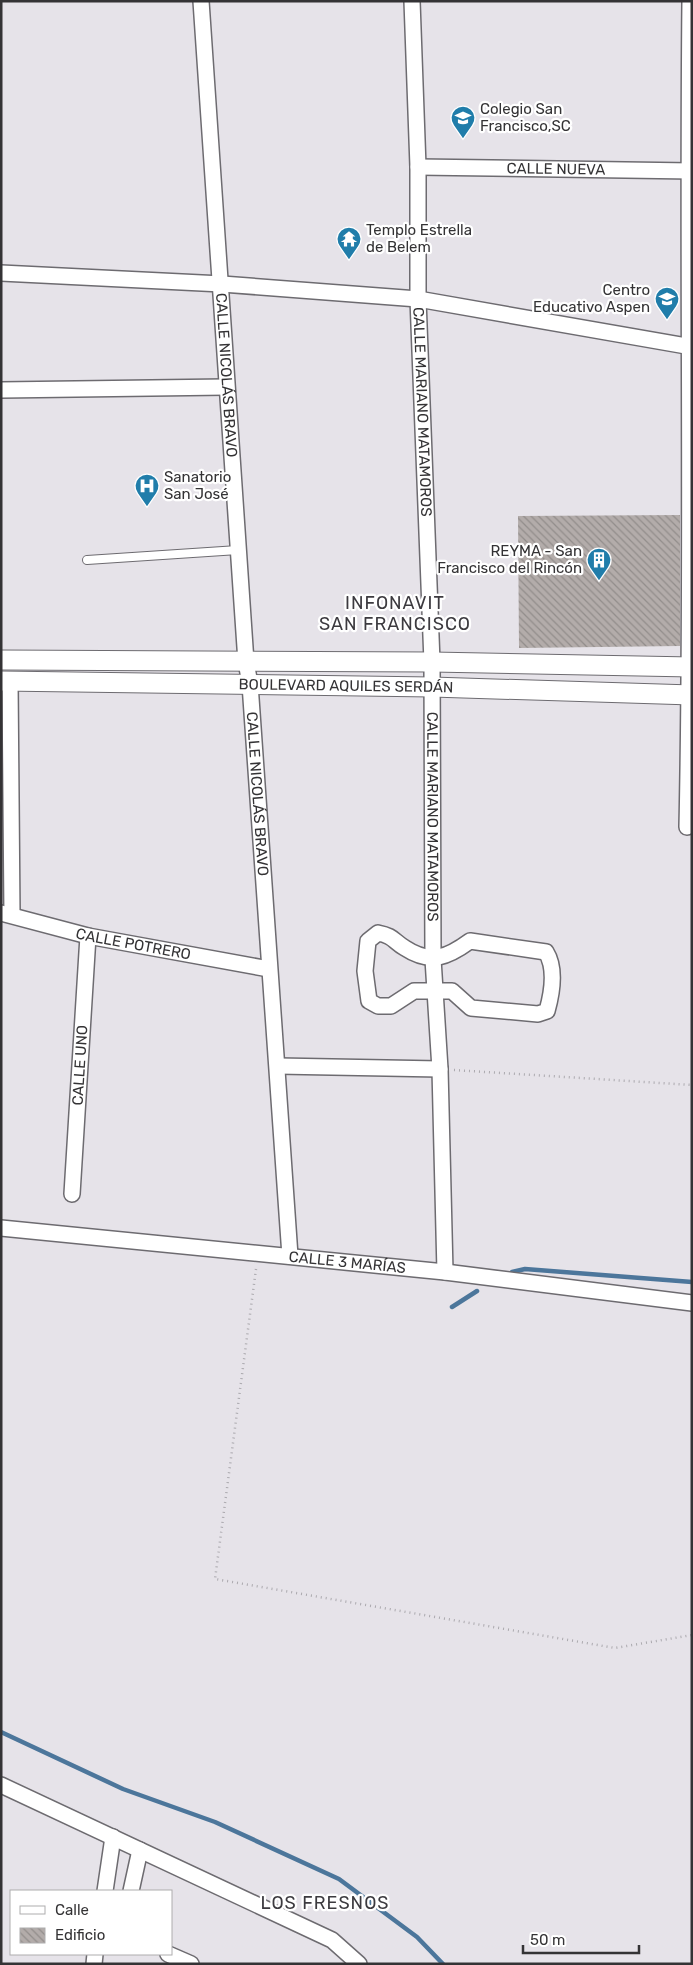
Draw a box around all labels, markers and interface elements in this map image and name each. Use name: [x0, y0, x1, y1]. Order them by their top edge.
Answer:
place label: Colegio San Francisco,SC: [480, 100, 571, 135]
school or university icon: Colegio San Francisco,SC: [450, 105, 476, 139]
street label: CALLE NUEVA: [506, 159, 605, 179]
place label: Templo Estrella de Belem: [366, 221, 472, 256]
temple icon: Templo Estrella de Belem: [336, 226, 362, 260]
place label: Centro Educativo Aspen: [533, 281, 650, 316]
school or university icon: Centro Educativo Aspen: [654, 286, 680, 320]
street label: CALLE NICOLÁS BRAVO: [212, 292, 241, 458]
street label: CALLE MARIANO MATAMOROS: [409, 307, 435, 517]
place label: Sanatorio San José: [164, 468, 231, 503]
hospital icon: Sanatorio San José: [134, 473, 160, 507]
place label: REYMA - San Francisco del Rincón: [437, 542, 582, 577]
building icon: REYMA - San Francisco del Rincón: [586, 547, 612, 581]
district label: INFONAVIT SAN FRANCISCO: [319, 592, 471, 635]
street label: BOULEVARD AQUILES SERDÁN: [238, 675, 454, 697]
street label: CALLE NICOLÁS BRAVO: [243, 711, 272, 877]
street label: CALLE MARIANO MATAMOROS: [423, 712, 442, 922]
street label: CALLE POTRERO: [74, 924, 192, 964]
street label: CALLE UNO: [69, 1024, 91, 1106]
street label: CALLE 3 MARÍAS: [288, 1248, 407, 1277]
legend: [10, 1890, 172, 1955]
district label: LOS FRESNOS: [260, 1892, 390, 1914]
text: Calle: [55, 1901, 89, 1919]
scale bar: [523, 1922, 639, 1954]
text: Edificio: [55, 1926, 105, 1944]
text: 50 m: [530, 1931, 565, 1949]

